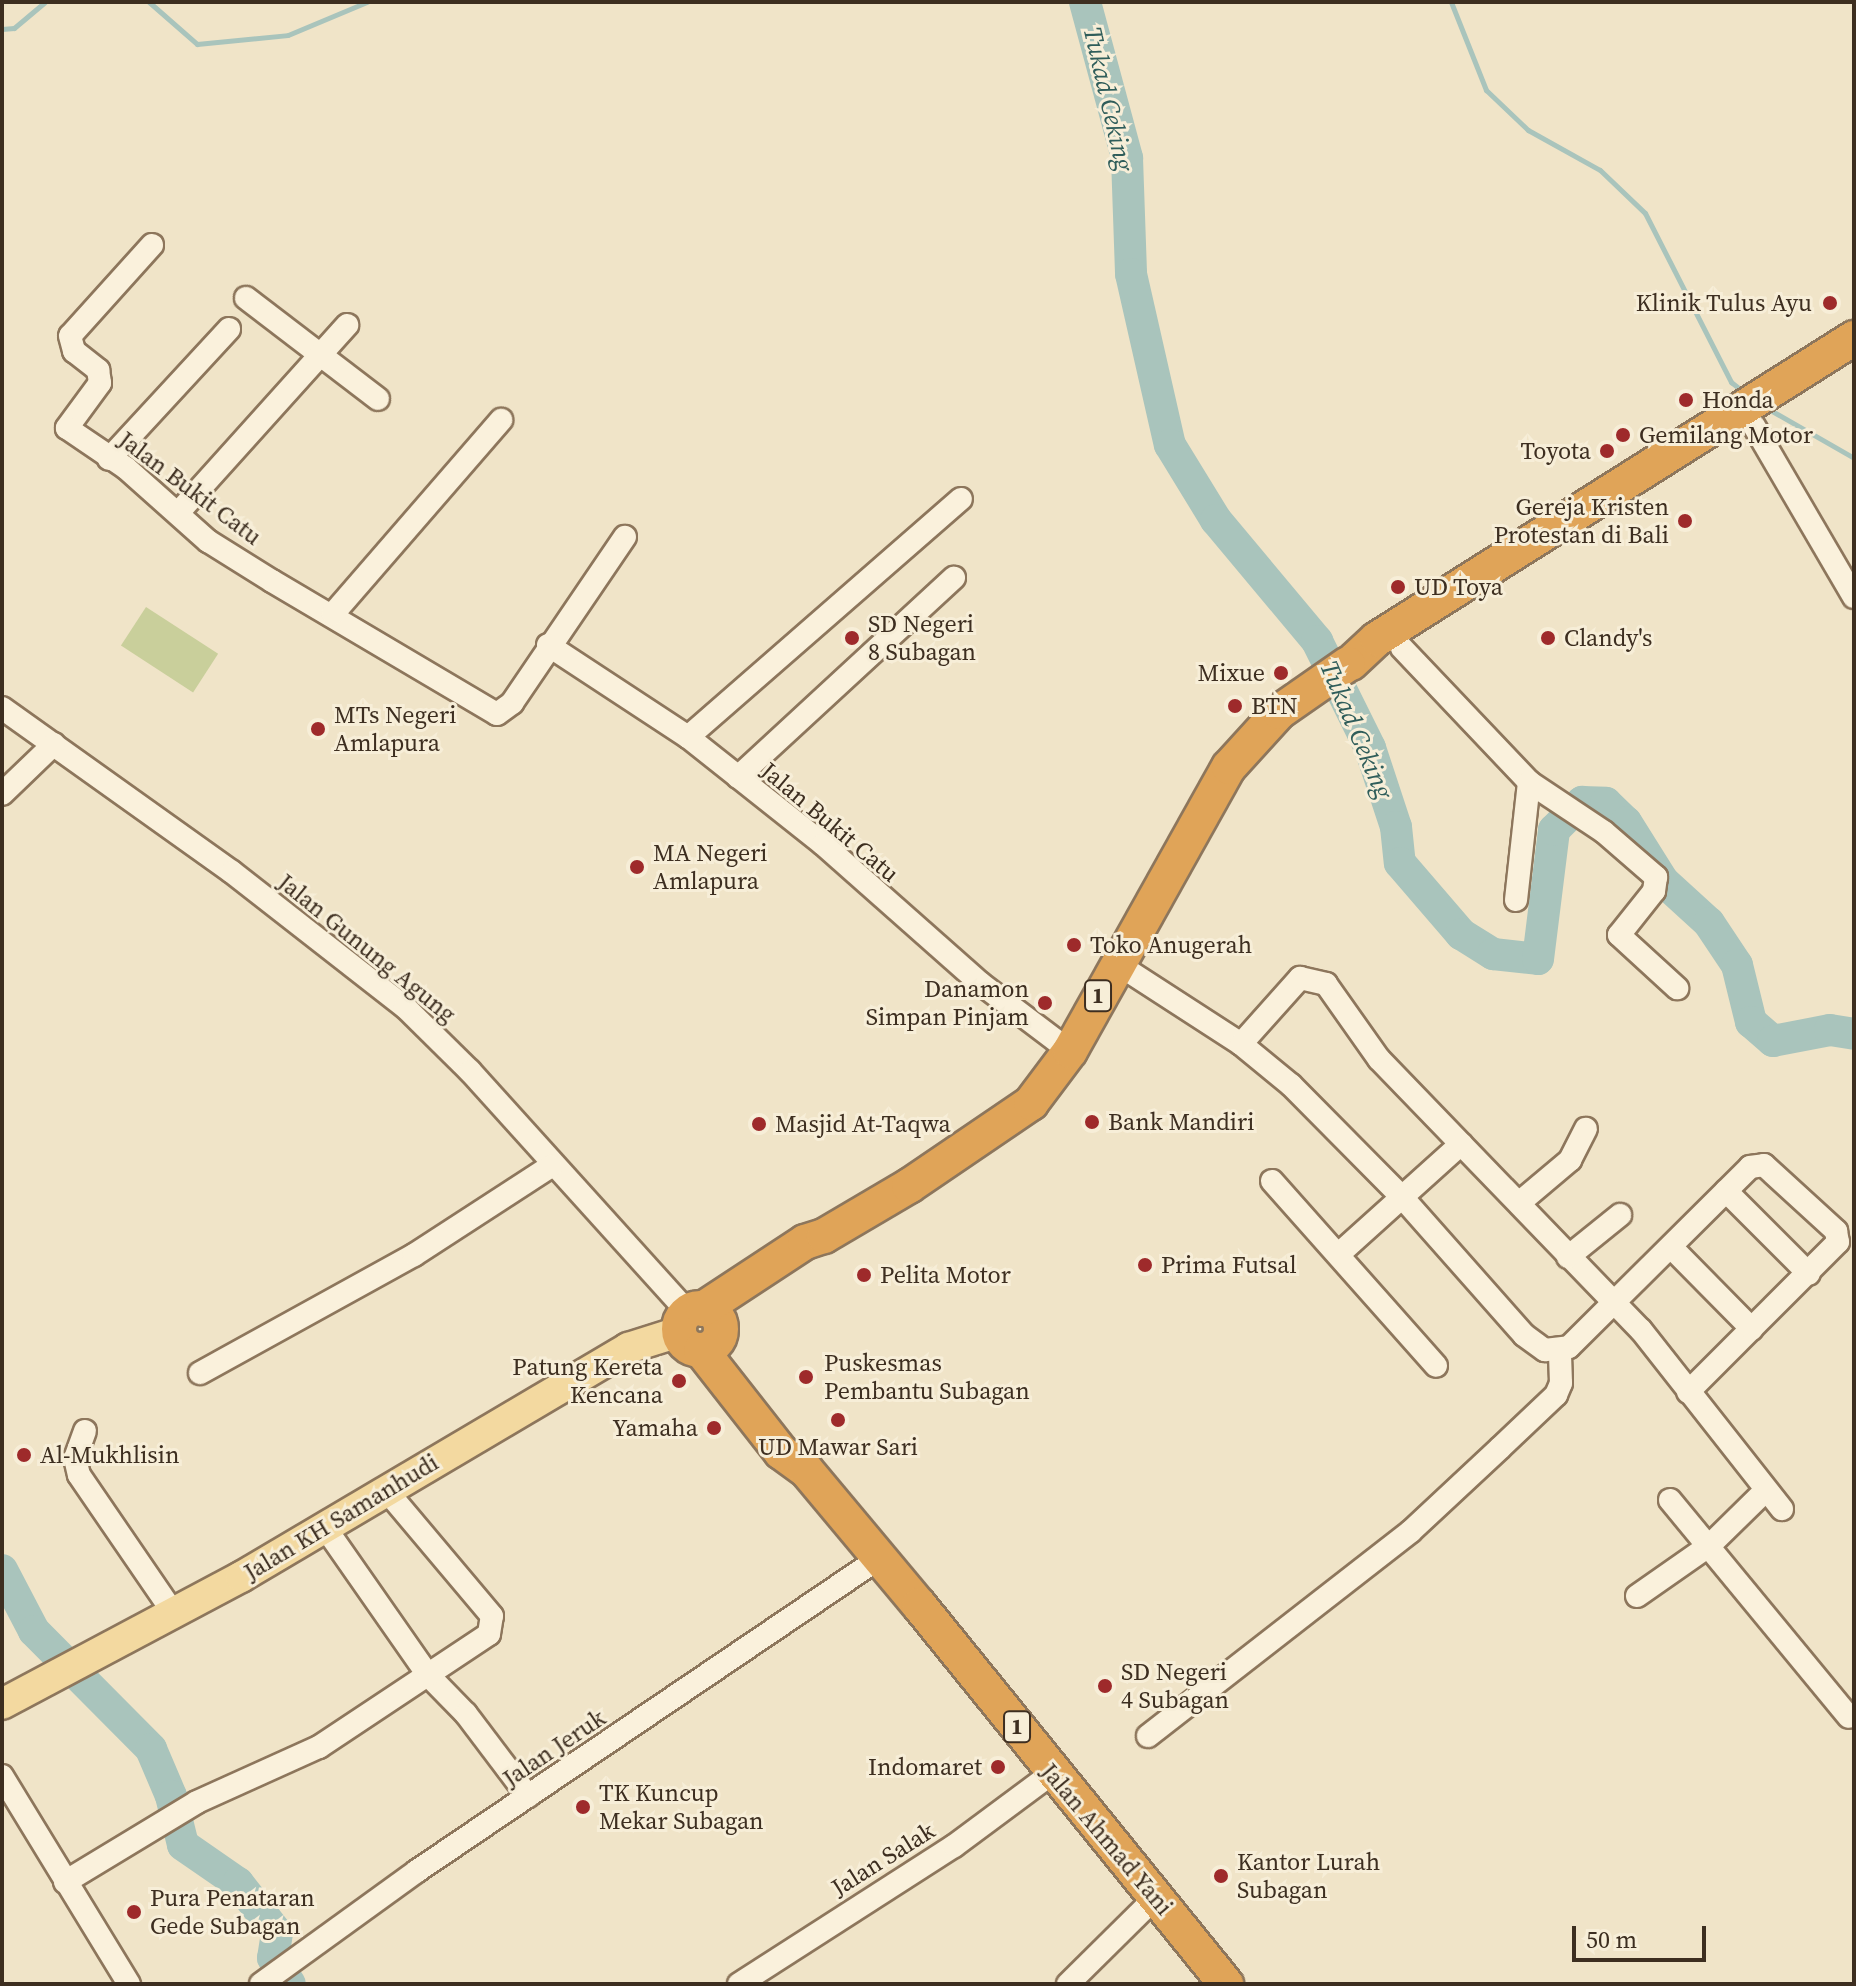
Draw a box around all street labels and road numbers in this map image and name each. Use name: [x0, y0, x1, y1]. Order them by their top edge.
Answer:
street label: Jalan Bukit Catu: [113, 425, 267, 551]
street label: Jalan Bukit Catu: [755, 756, 905, 888]
street label: Jalan Gunung Agung: [272, 867, 462, 1029]
road number: 1: [1084, 978, 1112, 1014]
street label: Jalan KH Samanhudi: [239, 1448, 443, 1586]
street label: Jalan Jeruk: [497, 1703, 611, 1793]
road number: 1: [1003, 1709, 1031, 1745]
street label: Jalan Ahmad Yani: [1035, 1757, 1179, 1921]
street label: Jalan Salak: [826, 1816, 940, 1902]

